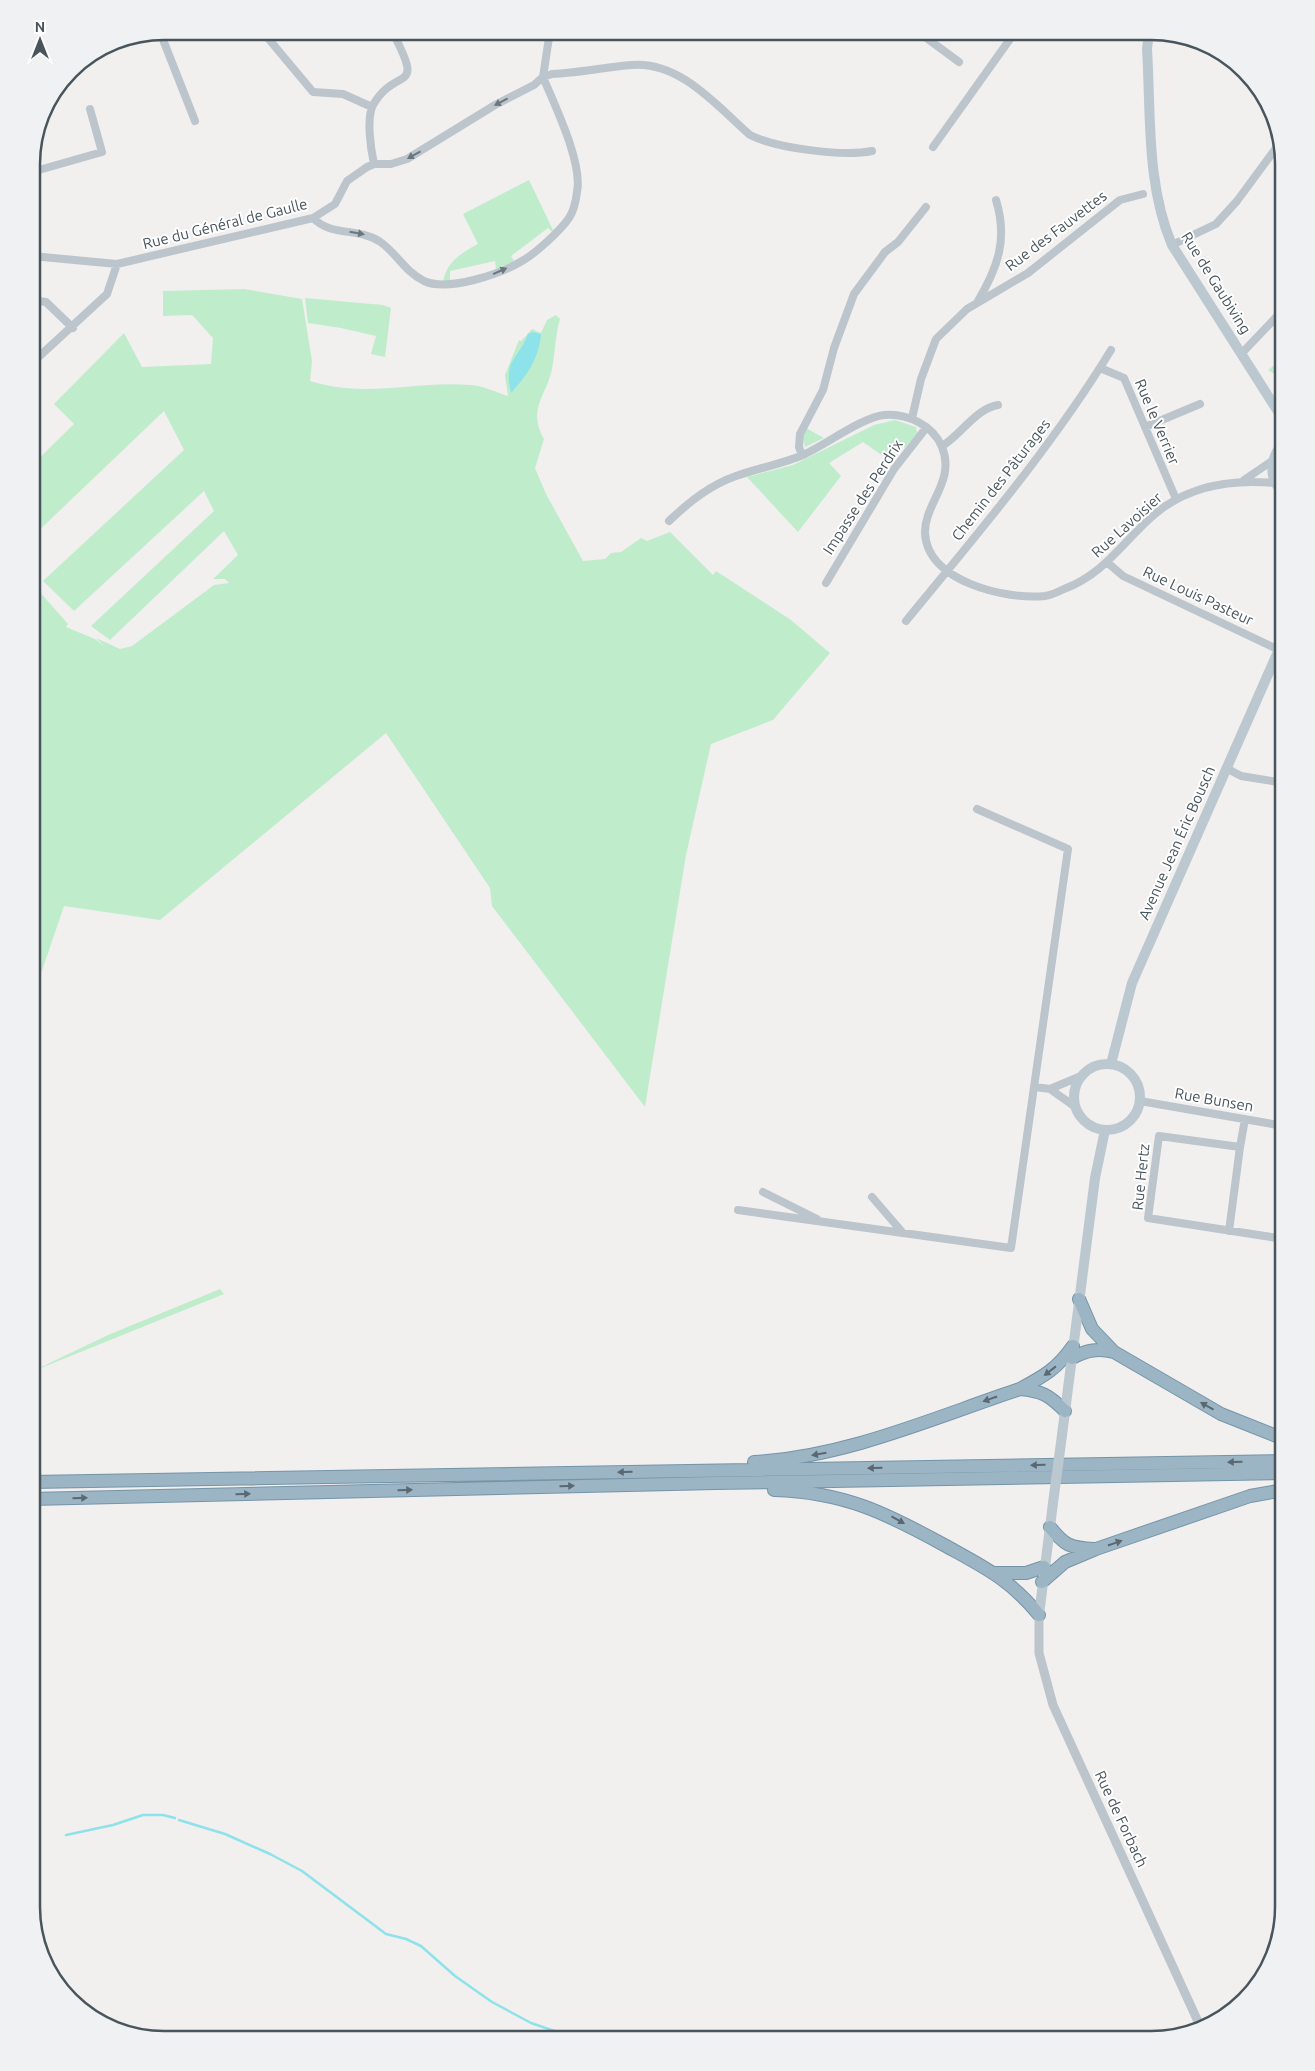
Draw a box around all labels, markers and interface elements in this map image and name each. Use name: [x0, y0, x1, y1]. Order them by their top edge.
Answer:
north arrow: [15, 15, 65, 65]
text: N: [35, 19, 45, 35]
one-way arrow: [494, 98, 509, 106]
one-way arrow: [407, 151, 422, 159]
street label: Rue des Fauvettes: [1002, 187, 1110, 274]
street label: Rue du Général de Gaulle: [141, 195, 309, 252]
one-way arrow: [350, 229, 366, 237]
street label: Rue de Gaubiving: [1178, 229, 1255, 337]
one-way arrow: [493, 267, 507, 275]
street label: Rue le Verrier: [1132, 376, 1183, 468]
street label: Chemin des Pâturages: [948, 416, 1053, 544]
street label: Impasse des Perdrix: [819, 436, 906, 557]
street label: Rue Lavoisier: [1088, 488, 1166, 561]
street label: Rue Louis Pasteur: [1140, 563, 1256, 629]
street label: Avenue Jean Éric Bousch: [1135, 763, 1218, 922]
street label: Rue Bunsen: [1173, 1084, 1255, 1115]
street label: Rue Hertz: [1129, 1143, 1152, 1211]
one-way arrow: [1044, 1366, 1057, 1377]
one-way arrow: [983, 1396, 998, 1403]
one-way arrow: [1200, 1402, 1215, 1410]
one-way arrow: [811, 1451, 827, 1459]
one-way arrow: [1227, 1458, 1243, 1466]
one-way arrow: [1029, 1461, 1045, 1469]
one-way arrow: [867, 1464, 883, 1472]
one-way arrow: [617, 1468, 633, 1476]
one-way arrow: [560, 1482, 576, 1490]
one-way arrow: [397, 1486, 413, 1494]
one-way arrow: [235, 1490, 251, 1498]
one-way arrow: [72, 1494, 88, 1502]
one-way arrow: [891, 1516, 905, 1524]
one-way arrow: [1107, 1539, 1122, 1546]
street label: Rue de Forbach: [1092, 1768, 1151, 1870]

